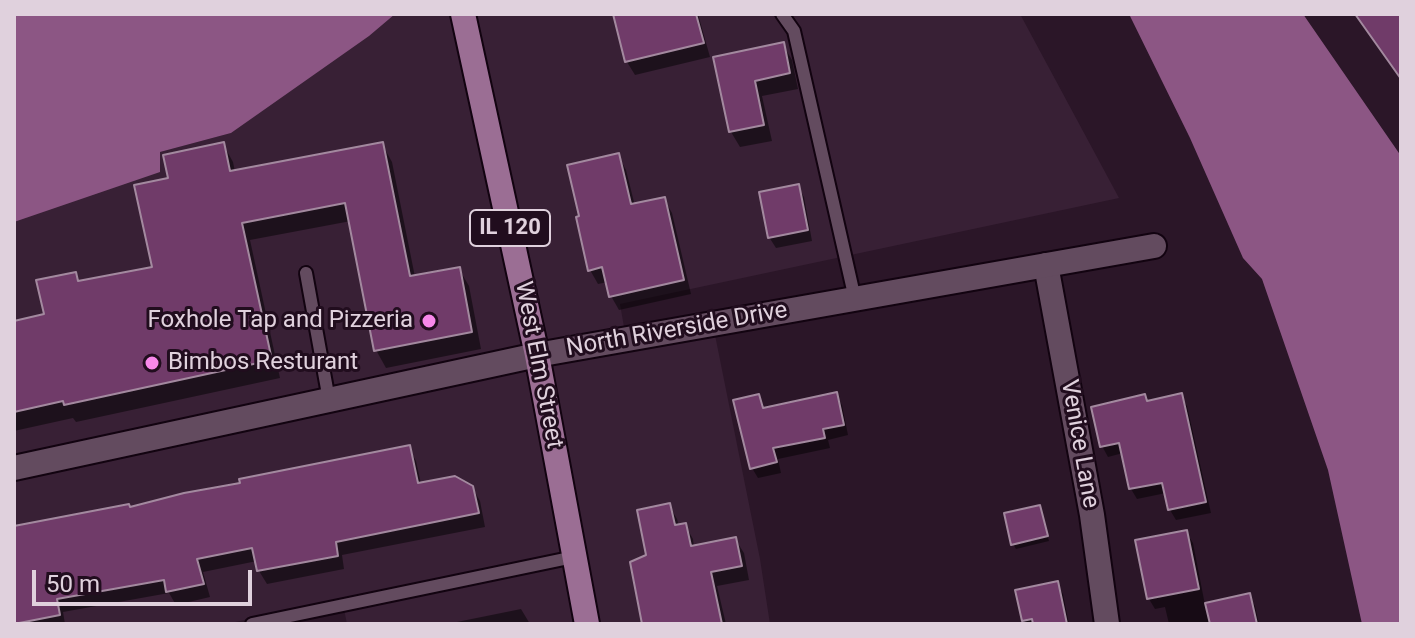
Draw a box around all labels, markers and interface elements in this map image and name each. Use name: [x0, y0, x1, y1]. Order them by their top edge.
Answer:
road number: IL 120: [470, 210, 550, 246]
street label: West Elm Street: [508, 279, 568, 451]
street label: North Riverside Drive: [564, 296, 790, 364]
place label: Foxhole Tap and Pizzeria: [148, 307, 413, 335]
marker: Foxhole Tap and Pizzeria: [420, 312, 438, 330]
place label: Bimbos Resturant: [168, 349, 358, 377]
marker: Bimbos Resturant: [143, 354, 161, 372]
street label: Venice Lane: [1054, 378, 1104, 510]
scale bar: [36, 554, 256, 604]
text: 50 m: [46, 570, 100, 598]

